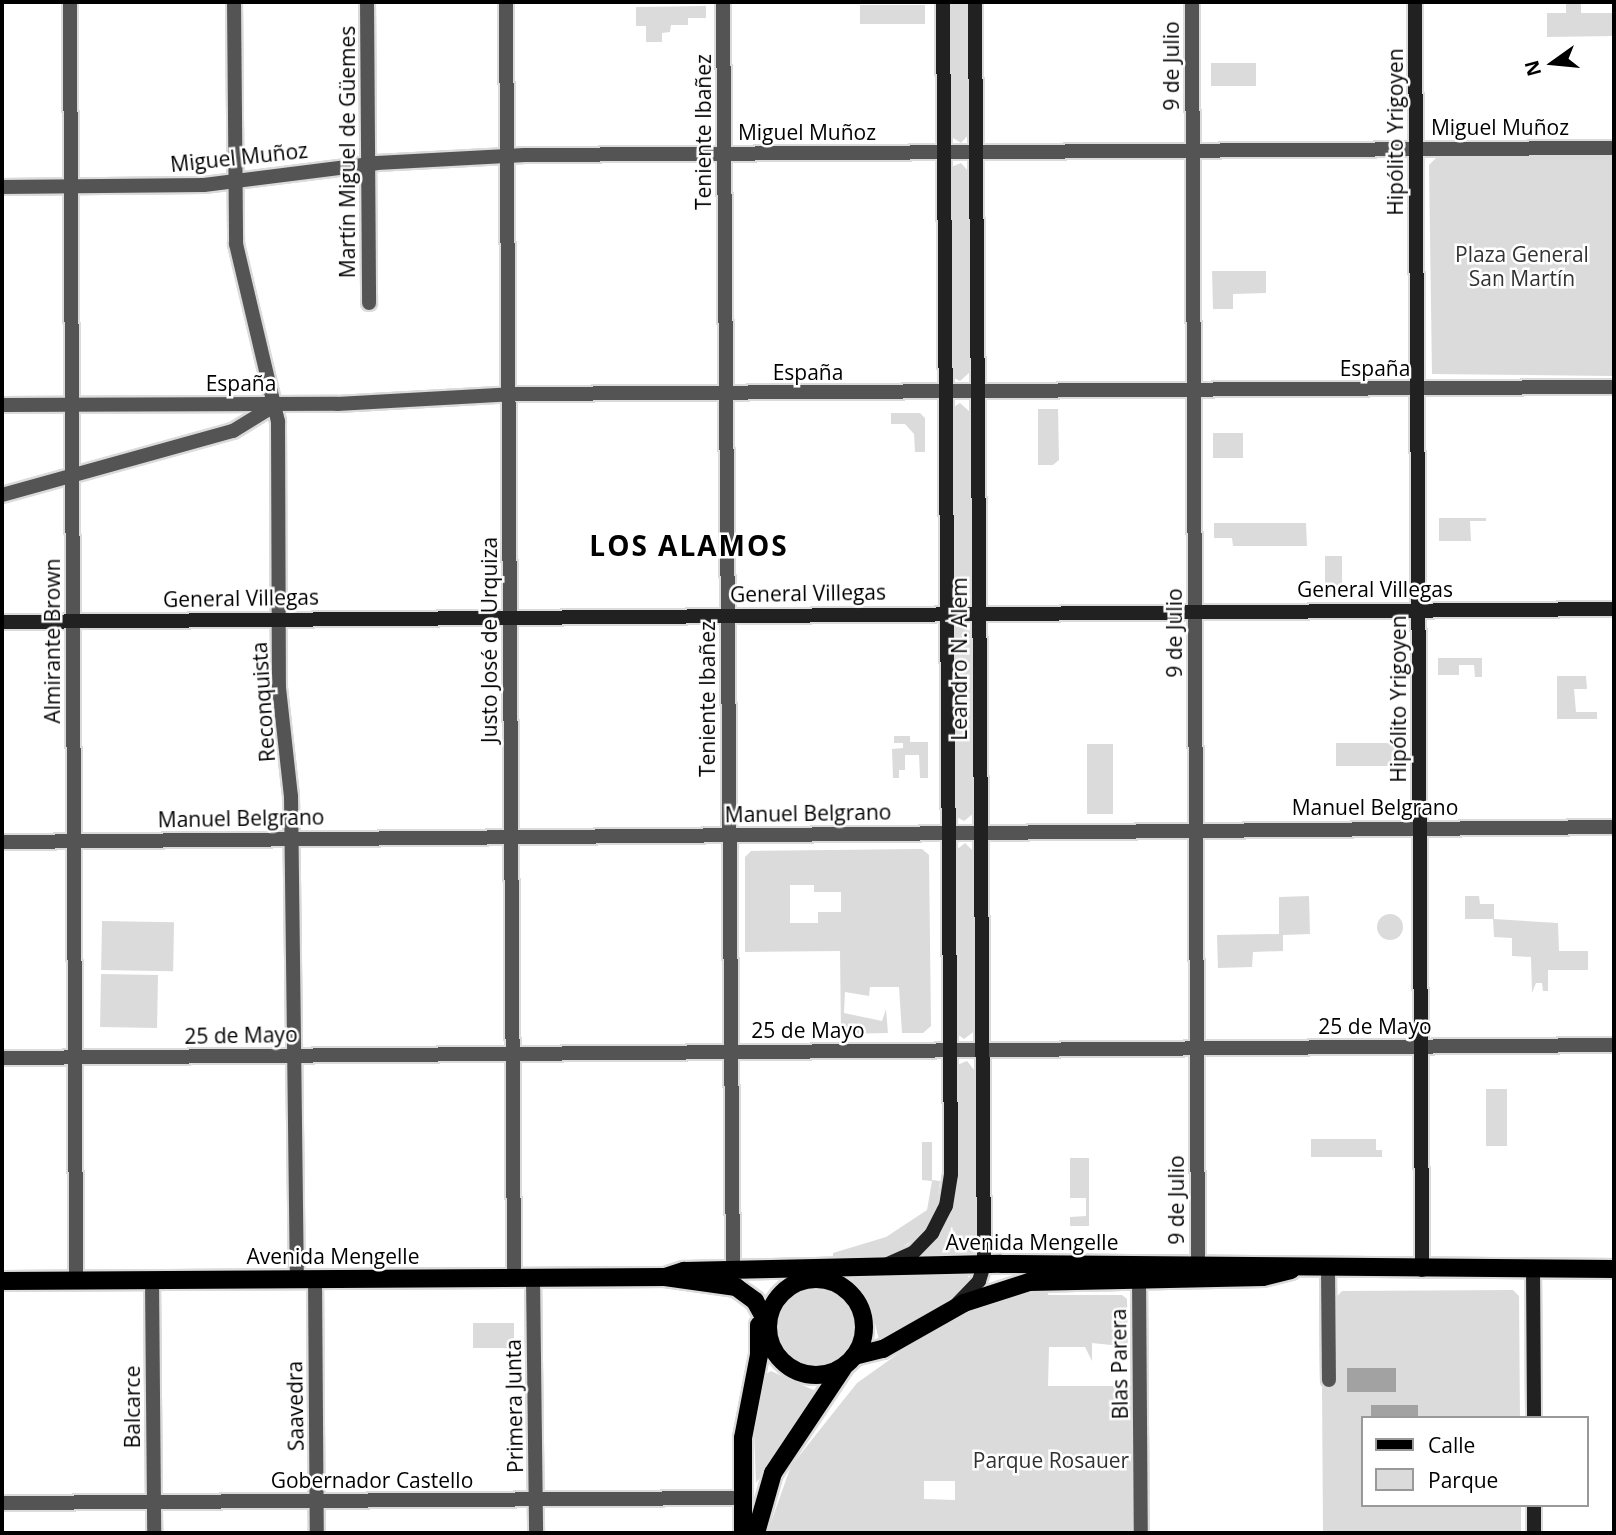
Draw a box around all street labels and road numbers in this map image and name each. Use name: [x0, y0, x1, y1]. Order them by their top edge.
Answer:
street label: 9 de Julio: [1158, 21, 1184, 111]
street label: Martín Miguel de Güemes: [334, 26, 360, 278]
street label: Hipólito Yrigoyen: [1382, 48, 1408, 216]
street label: Teniente Ibañez: [690, 54, 716, 210]
street label: Miguel Muñoz: [1431, 114, 1569, 140]
street label: Miguel Muñoz: [738, 119, 876, 145]
street label: Miguel Muñoz: [169, 137, 309, 177]
street label: España: [1340, 355, 1410, 381]
street label: España: [773, 359, 843, 385]
street label: España: [206, 370, 276, 396]
street label: Justo José de Urquiza: [476, 537, 502, 743]
street label: Almirante Brown: [39, 558, 65, 724]
street label: General Villegas: [1297, 576, 1453, 602]
street label: Leandro N. Alem: [946, 577, 972, 741]
street label: General Villegas: [730, 579, 886, 607]
street label: General Villegas: [163, 584, 319, 612]
street label: 9 de Julio: [1161, 588, 1187, 678]
street label: Hipólito Yrigoyen: [1385, 615, 1411, 783]
street label: Teniente Ibañez: [694, 621, 720, 777]
street label: Reconquista: [246, 641, 280, 763]
street label: Manuel Belgrano: [1292, 794, 1458, 820]
street label: Manuel Belgrano: [724, 799, 892, 827]
street label: Manuel Belgrano: [157, 804, 325, 832]
street label: 25 de Mayo: [1318, 1013, 1432, 1039]
street label: 25 de Mayo: [751, 1017, 865, 1043]
street label: 25 de Mayo: [184, 1021, 298, 1049]
street label: 9 de Julio: [1163, 1155, 1189, 1245]
street label: Avenida Mengelle: [946, 1229, 1118, 1255]
street label: Avenida Mengelle: [247, 1243, 419, 1269]
street label: Blas Parera: [1105, 1308, 1133, 1420]
street label: Primera Junta: [500, 1339, 528, 1473]
street label: Saavedra: [282, 1361, 308, 1451]
street label: Balcarce: [119, 1366, 145, 1448]
street label: Gobernador Castello: [271, 1467, 473, 1493]

